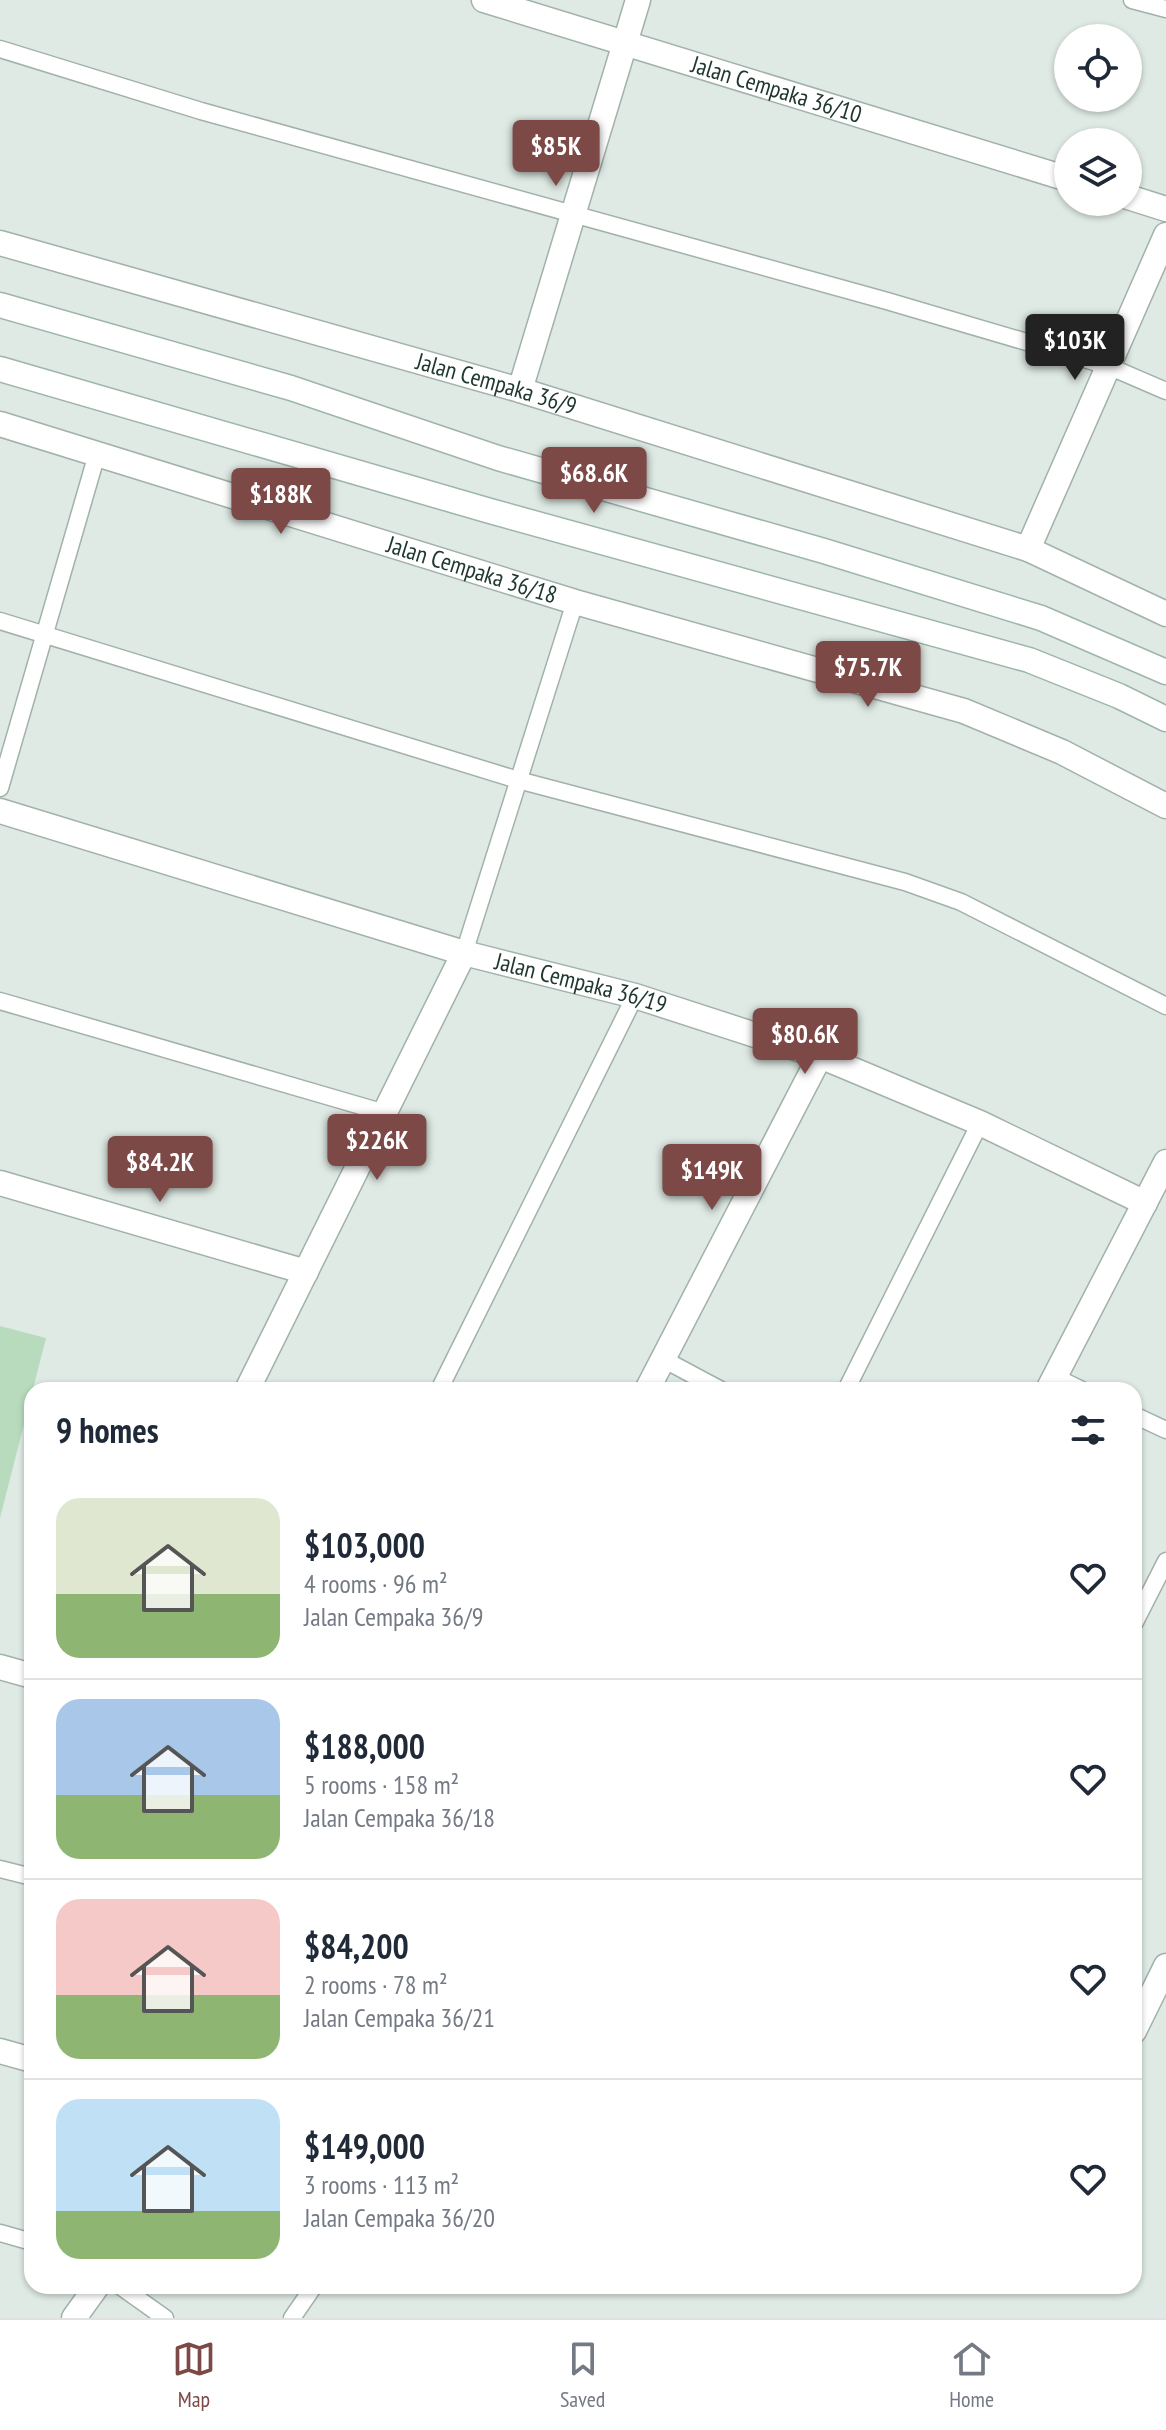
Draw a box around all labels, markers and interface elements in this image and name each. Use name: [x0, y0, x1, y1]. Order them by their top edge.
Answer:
map controls: [1054, 24, 1142, 216]
button: locate: [1054, 24, 1142, 112]
street label: Jalan Cempaka 36/10: [687, 48, 866, 130]
pin: $85K: [509, 120, 603, 188]
button: layers: [1054, 128, 1142, 216]
text: $85K: [531, 129, 581, 162]
pin: $103K: [1019, 314, 1131, 382]
text: $103K: [1043, 323, 1107, 356]
street label: Jalan Cempaka 36/9: [412, 345, 581, 422]
pin: $68.6K: [529, 447, 659, 515]
text: $68.6K: [560, 456, 628, 489]
pin: $188K: [225, 468, 337, 536]
text: $188K: [249, 477, 313, 510]
street label: Jalan Cempaka 36/18: [382, 528, 561, 611]
pin: $75.7K: [803, 641, 933, 709]
text: $75.7K: [834, 650, 902, 683]
street label: Jalan Cempaka 36/19: [491, 945, 671, 1020]
pin: $80.6K: [740, 1008, 870, 1076]
text: $80.6K: [771, 1017, 839, 1050]
pin: $226K: [321, 1114, 433, 1182]
text: $226K: [345, 1123, 409, 1156]
pin: $84.2K: [95, 1136, 225, 1204]
pin: $149K: [656, 1144, 768, 1212]
text: $84.2K: [126, 1145, 194, 1178]
text: $149K: [680, 1153, 744, 1186]
text: 9 homes: [56, 1408, 159, 1452]
icon: filters: [1066, 1408, 1110, 1452]
text: $103,000: [304, 1523, 425, 1567]
icon: home: [120, 1530, 216, 1626]
icon: heart: [1066, 1556, 1110, 1600]
text: 4 rooms · 96 m²: [304, 1567, 448, 1600]
text: Jalan Cempaka 36/9: [304, 1600, 483, 1633]
text: $188,000: [304, 1724, 425, 1768]
icon: home: [120, 1731, 216, 1827]
icon: heart: [1066, 1757, 1110, 1801]
text: 5 rooms · 158 m²: [304, 1768, 459, 1801]
text: Jalan Cempaka 36/18: [304, 1801, 495, 1834]
text: $84,200: [304, 1924, 409, 1968]
icon: home: [120, 1931, 216, 2027]
icon: heart: [1066, 1957, 1110, 2001]
text: 2 rooms · 78 m²: [304, 1968, 448, 2001]
text: Jalan Cempaka 36/21: [304, 2001, 495, 2034]
text: $149,000: [304, 2124, 425, 2168]
icon: home: [120, 2131, 216, 2227]
icon: heart: [1066, 2157, 1110, 2201]
text: 3 rooms · 113 m²: [304, 2168, 459, 2201]
text: Jalan Cempaka 36/20: [304, 2201, 495, 2234]
tab: Map: [172, 2337, 216, 2413]
tab: Saved: [560, 2337, 605, 2413]
tab: Home: [949, 2337, 994, 2413]

